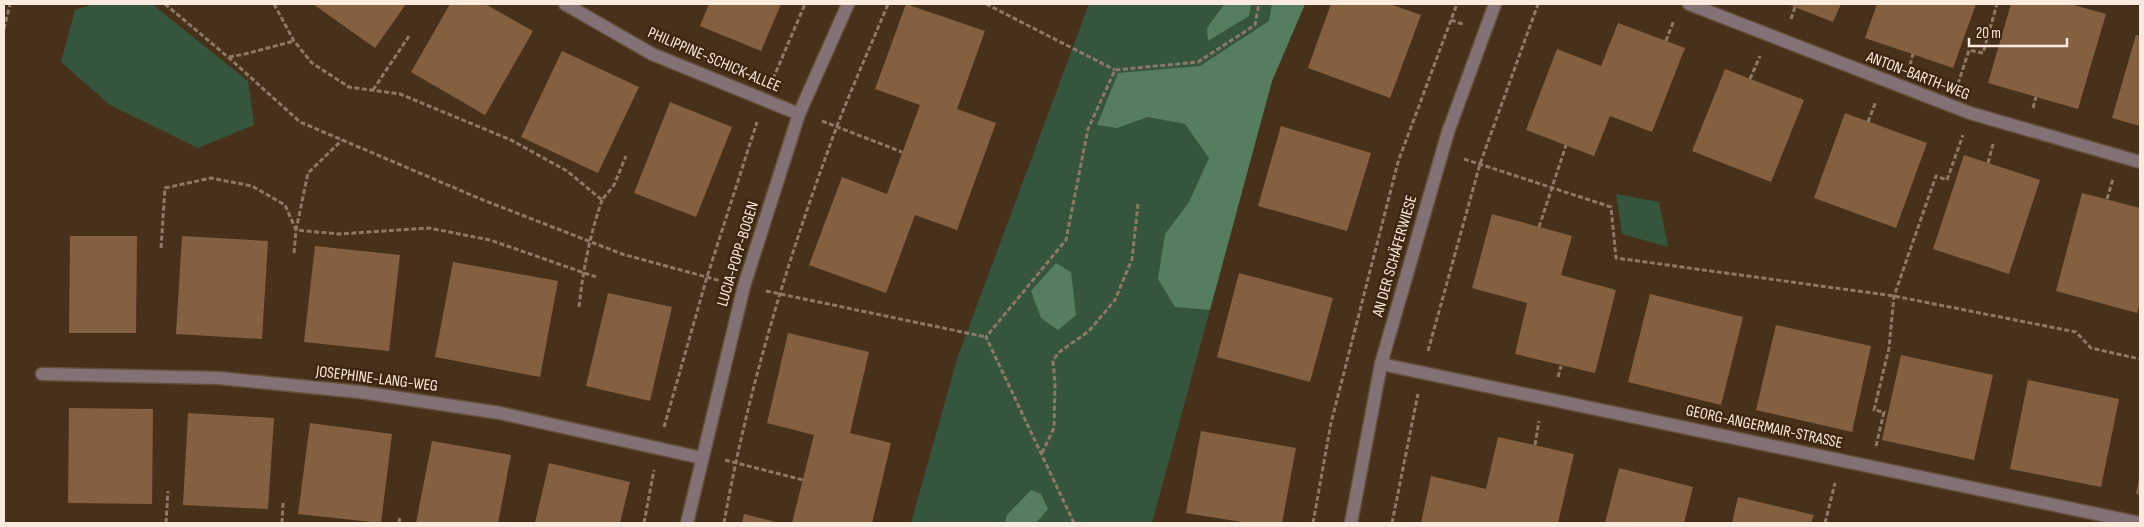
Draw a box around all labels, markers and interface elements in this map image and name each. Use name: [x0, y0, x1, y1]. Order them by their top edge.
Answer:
scale bar: [1969, 15, 2066, 47]
street label: PHILIPPINE-SCHICK-ALLEE: [645, 23, 783, 97]
text: 20 m: [1976, 24, 2001, 43]
street label: ANTON-BARTH-WEG: [1863, 47, 1972, 104]
street label: AN DER SCHÄFERWIESE: [1368, 193, 1421, 320]
street label: LUCIA-POPP-BOGEN: [713, 199, 763, 309]
street label: JOSEPHINE-LANG-WEG: [314, 362, 439, 396]
street label: GEORG-ANGERMAIR-STRASSE: [1684, 401, 1844, 453]

